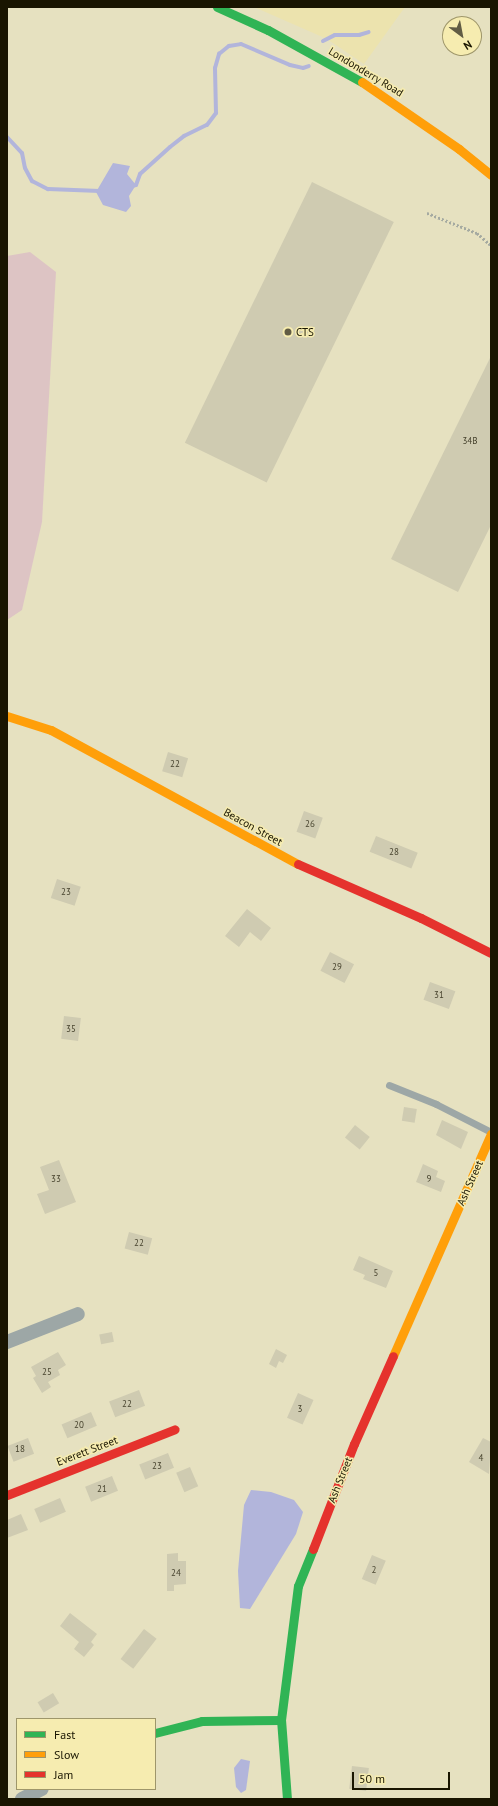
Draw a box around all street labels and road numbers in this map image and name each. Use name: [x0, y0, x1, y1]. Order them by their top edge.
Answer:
street label: Londonderry Road: [326, 44, 406, 100]
street label: Beacon Street: [221, 805, 285, 849]
street label: Ash Street: [454, 1158, 486, 1208]
street label: Everett Street: [55, 1433, 119, 1469]
street label: Ash Street: [325, 1455, 355, 1505]

